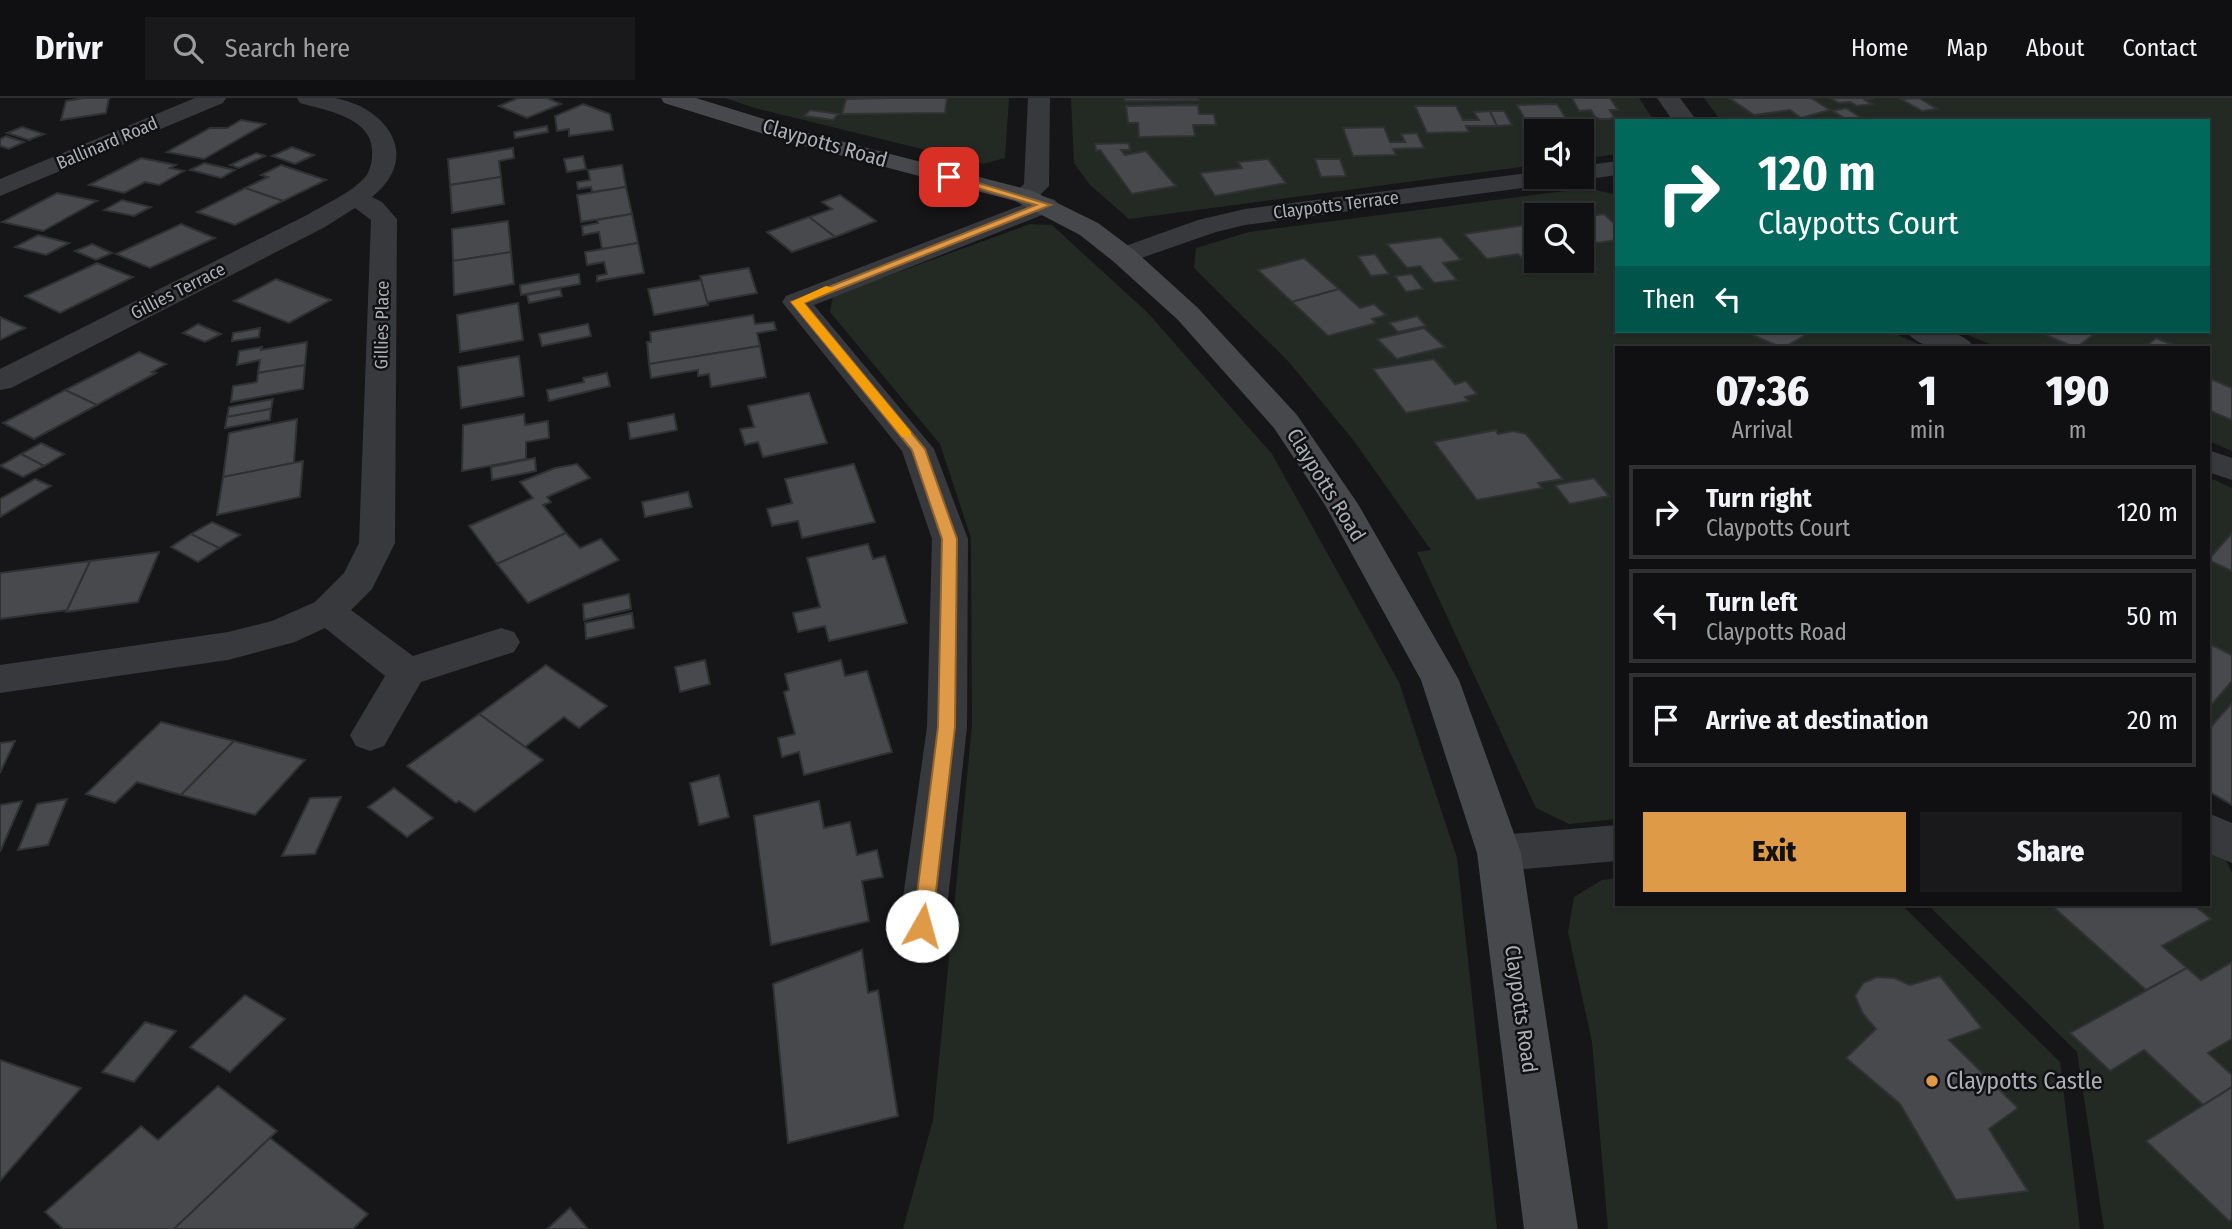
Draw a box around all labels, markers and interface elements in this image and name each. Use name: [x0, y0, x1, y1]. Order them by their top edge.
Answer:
search box: [145, 17, 635, 80]
text: Drivr: [35, 28, 103, 68]
icon: search: [169, 29, 207, 67]
text: Search here: [225, 33, 350, 64]
text: Home: [1851, 34, 1908, 62]
text: Map: [1946, 34, 1988, 62]
text: About: [2026, 34, 2084, 62]
text: Contact: [2122, 34, 2197, 62]
street label: Ballinard Road: [53, 112, 161, 174]
street label: Claypotts Road: [760, 113, 890, 173]
map controls: [1524, 119, 1594, 273]
button: sound: [1524, 119, 1594, 189]
text: 120 m: [1758, 144, 1876, 203]
pin: [919, 147, 979, 207]
icon: right: [1643, 147, 1734, 238]
icon: arrive: [930, 158, 968, 196]
street label: Claypotts Terrace: [1272, 186, 1400, 224]
button: search: [1524, 203, 1594, 273]
text: Claypotts Court: [1758, 204, 1958, 242]
street label: Gillies Terrace: [127, 258, 229, 324]
street label: Gillies Place: [370, 280, 394, 370]
icon: left: [1709, 280, 1747, 318]
text: Then: [1643, 284, 1695, 315]
text: 07:36: [1716, 366, 1809, 416]
text: 1: [1918, 366, 1937, 416]
text: 190: [2046, 366, 2109, 416]
text: Arrival: [1732, 416, 1793, 444]
text: min: [1910, 416, 1945, 444]
text: m: [2069, 416, 2086, 444]
street label: Claypotts Road: [1281, 424, 1371, 546]
text: Turn right: [1706, 483, 1812, 514]
icon: right: [1647, 493, 1685, 531]
text: 120 m: [2117, 497, 2178, 528]
text: Claypotts Court: [1706, 514, 1850, 542]
text: Turn left: [1706, 587, 1798, 618]
icon: left: [1647, 597, 1685, 635]
text: 50 m: [2126, 601, 2178, 632]
text: Claypotts Road: [1706, 618, 1847, 646]
icon: arrive: [1647, 701, 1685, 739]
text: Arrive at destination: [1706, 705, 1929, 736]
text: 20 m: [2127, 705, 2178, 736]
button: Exit: [1643, 812, 1906, 892]
button: Share: [1920, 812, 2182, 892]
position arrow: [885, 889, 959, 963]
street label: Claypotts Road: [1499, 944, 1543, 1074]
place label: Claypotts Castle: [1946, 1067, 2103, 1095]
marker: Claypotts Castle: [1924, 1073, 1940, 1089]

